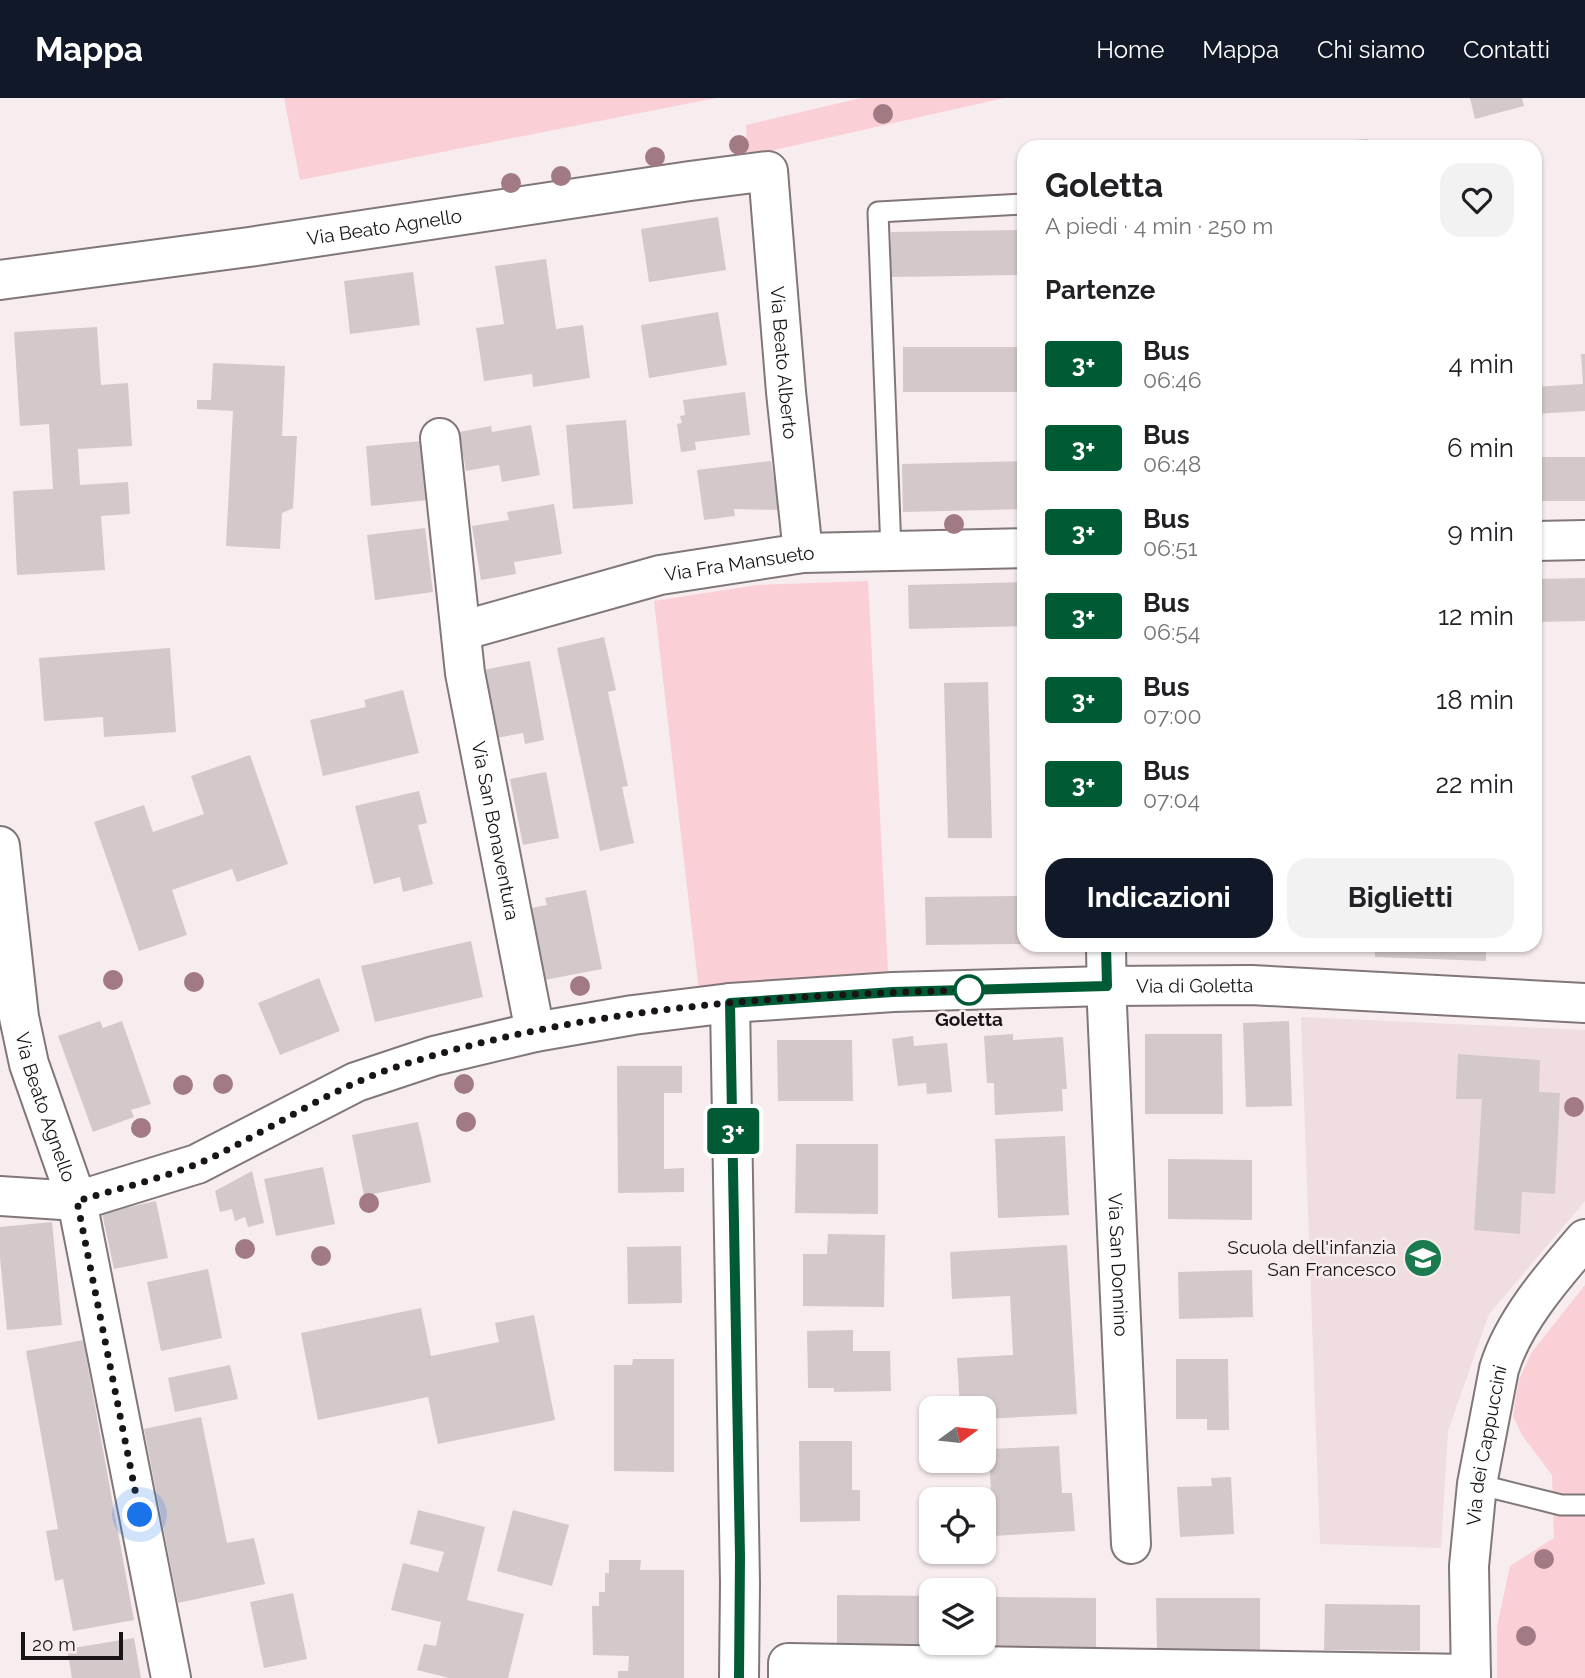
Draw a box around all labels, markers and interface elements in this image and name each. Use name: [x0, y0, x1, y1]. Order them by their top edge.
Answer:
text: Mappa: [35, 30, 143, 69]
text: Home: [1096, 35, 1164, 64]
text: Mappa: [1202, 35, 1279, 64]
text: Chi siamo: [1317, 35, 1425, 64]
text: Contatti: [1463, 35, 1550, 64]
button: heart: [1440, 163, 1514, 237]
text: Goletta: [1045, 166, 1163, 205]
street label: Via Beato Agnello: [305, 204, 463, 249]
text: A piedi · 4 min · 250 m: [1045, 212, 1273, 239]
text: Partenze: [1045, 275, 1155, 305]
street label: Via Beato Alberto: [766, 285, 802, 440]
text: Bus: [1143, 336, 1190, 366]
text: 3+: [1072, 349, 1095, 378]
text: 4 min: [1448, 349, 1514, 379]
text: 06:46: [1143, 366, 1202, 393]
text: Bus: [1143, 420, 1190, 450]
text: 3+: [1072, 433, 1095, 462]
text: 6 min: [1447, 433, 1514, 463]
text: 06:48: [1143, 450, 1201, 477]
text: Bus: [1143, 504, 1190, 534]
text: 3+: [1072, 517, 1095, 546]
text: 9 min: [1447, 517, 1514, 547]
text: 06:51: [1143, 534, 1198, 561]
street label: Via Fra Mansueto: [663, 542, 815, 585]
text: Bus: [1143, 588, 1190, 618]
text: 3+: [1072, 601, 1095, 630]
text: 12 min: [1438, 601, 1514, 631]
text: 06:54: [1143, 618, 1200, 645]
text: Bus: [1143, 672, 1190, 702]
text: 3+: [1072, 685, 1095, 714]
text: 18 min: [1436, 685, 1514, 715]
text: 07:00: [1143, 702, 1202, 729]
street label: Via San Bonaventura: [468, 739, 524, 922]
text: Bus: [1143, 756, 1190, 786]
text: 3+: [1072, 769, 1095, 798]
text: 22 min: [1436, 769, 1514, 799]
text: 07:04: [1143, 786, 1200, 813]
button: Indicazioni: [1045, 858, 1273, 938]
button: Biglietti: [1287, 858, 1514, 938]
street label: Via di Goletta: [1136, 974, 1253, 997]
marker: Goletta: [954, 975, 984, 1005]
place label: Goletta: [935, 1008, 1003, 1030]
street label: Via Beato Agnello: [12, 1030, 80, 1185]
line badge: 3+: [702, 1108, 764, 1154]
text: 3+: [721, 1116, 745, 1145]
street label: Via San Donnino: [1104, 1192, 1133, 1337]
place label: Scuola dell'infanzia San Francesco: [1227, 1236, 1396, 1280]
school or university icon: Scuola dell'infanzia San Francesco: [1402, 1237, 1444, 1279]
street label: Via dei Cappuccini: [1462, 1362, 1511, 1527]
north arrow: [919, 1396, 996, 1474]
map controls: [919, 1396, 996, 1655]
button: locate: [919, 1487, 996, 1564]
your location: [122, 1497, 157, 1532]
button: layers: [919, 1578, 996, 1655]
scale bar: [21, 1629, 122, 1661]
text: 20 m: [32, 1633, 76, 1655]

